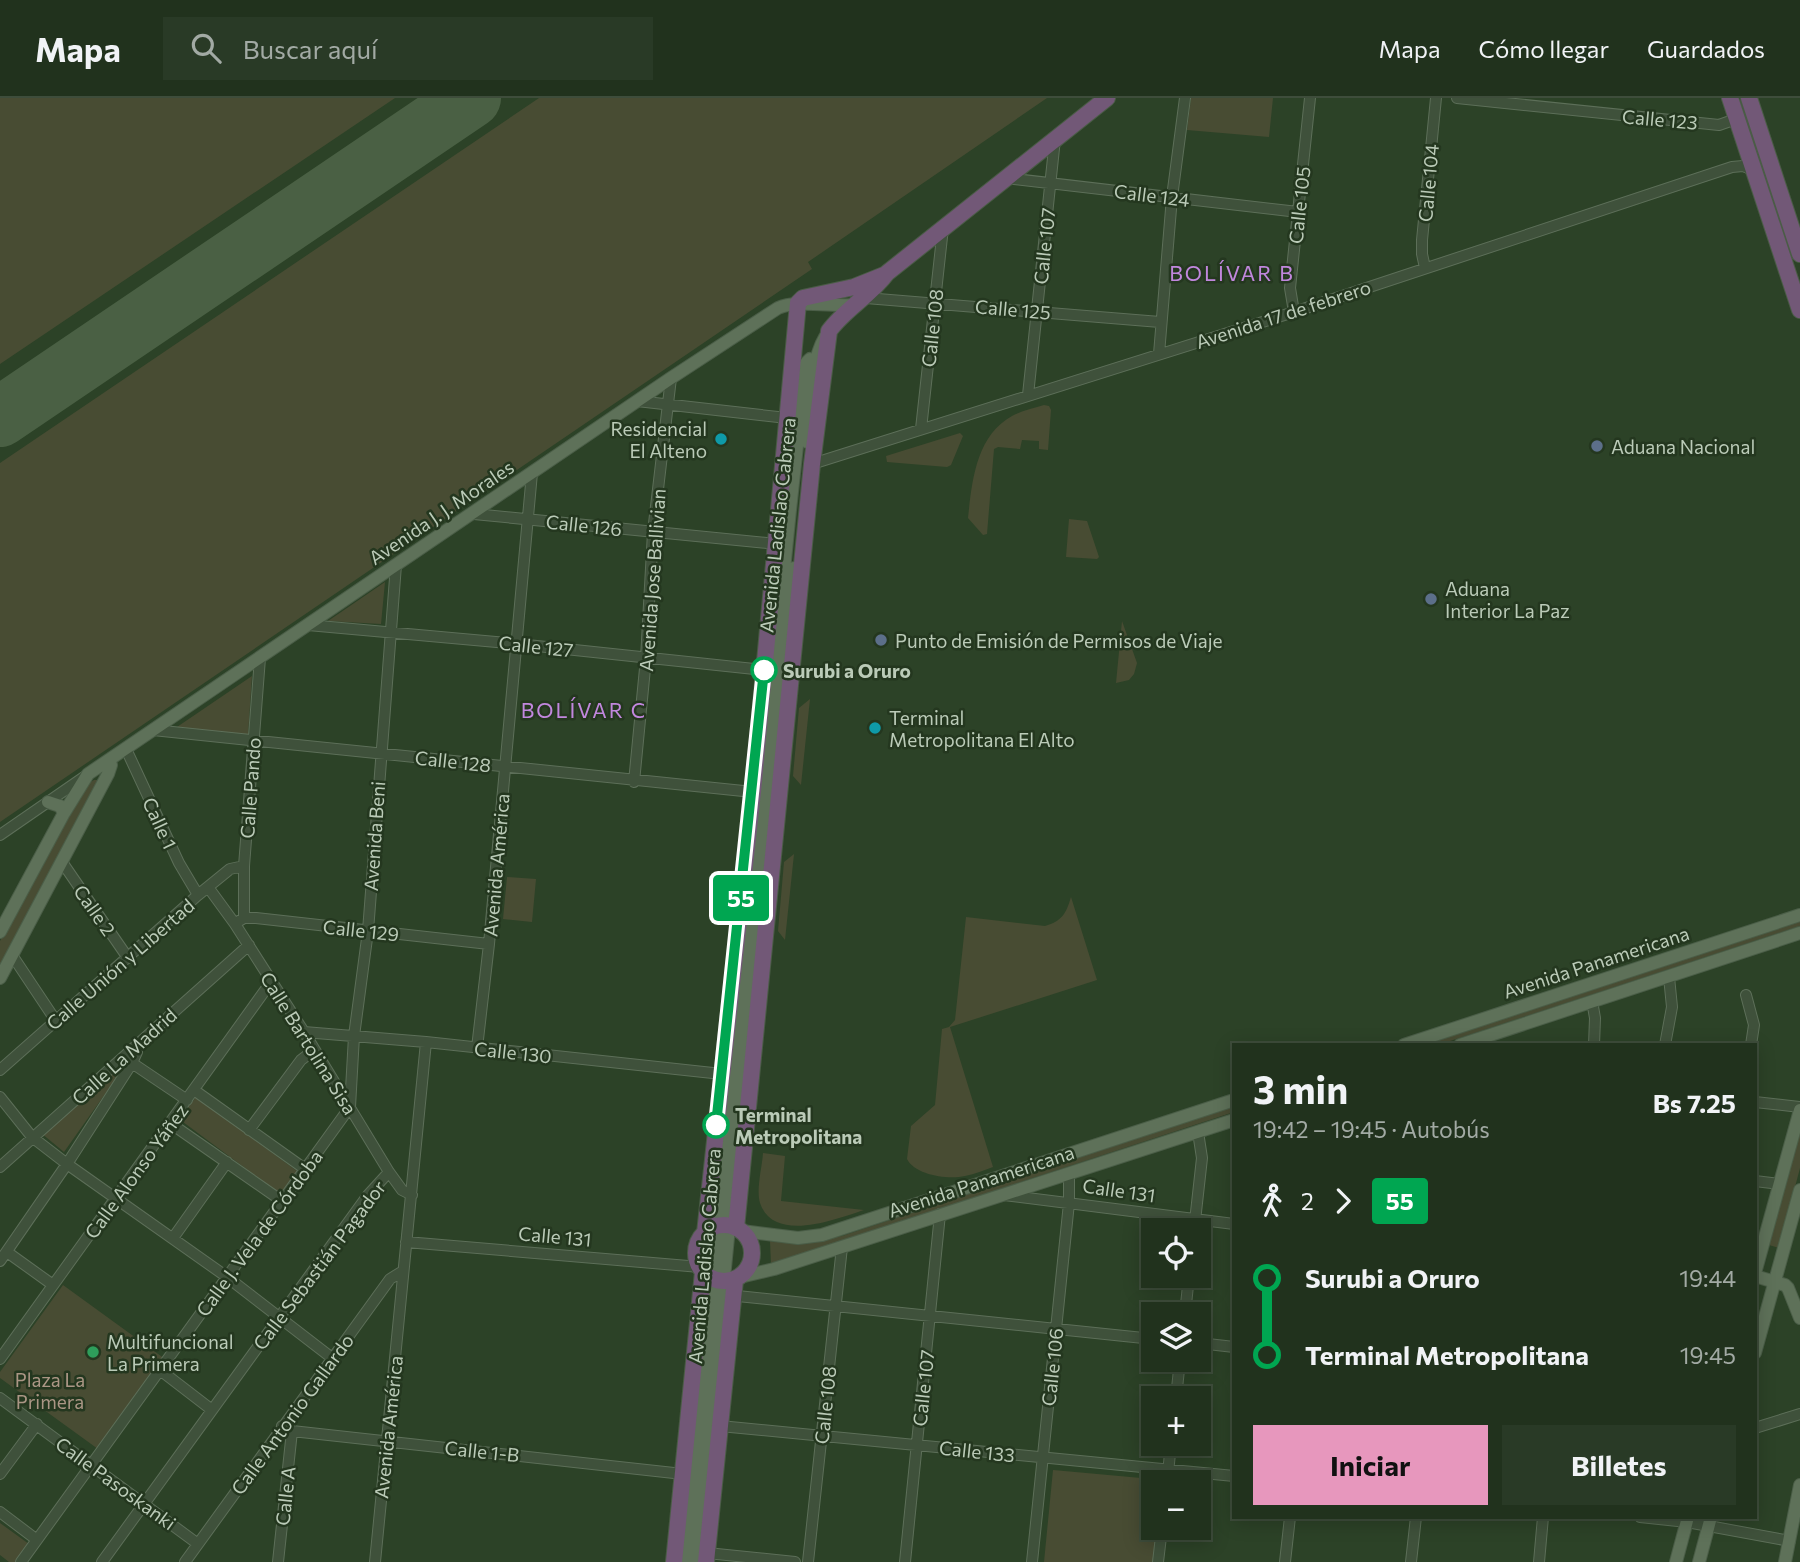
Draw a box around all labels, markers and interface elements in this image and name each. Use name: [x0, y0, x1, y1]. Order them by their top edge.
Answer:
search box: [163, 17, 653, 80]
text: Mapa: [35, 28, 121, 69]
icon: search: [187, 29, 225, 67]
text: Buscar aquí: [243, 33, 378, 64]
text: Mapa: [1378, 34, 1441, 63]
text: Cómo llegar: [1479, 34, 1609, 63]
text: Guardados: [1647, 34, 1765, 63]
street label: Calle 123: [1621, 104, 1699, 134]
street label: Calle 104: [1413, 143, 1443, 223]
street label: Calle 105: [1284, 165, 1314, 245]
street label: Calle 124: [1113, 179, 1191, 211]
street label: Calle 107: [1029, 207, 1059, 285]
district label: BOLÍVAR B: [1169, 260, 1295, 285]
street label: Avenida 17 de febrero: [1193, 275, 1373, 353]
street label: Calle 108: [916, 288, 948, 368]
street label: Calle 125: [974, 294, 1052, 324]
street label: Avenida Ladislao Cabrera: [754, 416, 800, 634]
place label: Residencial El Alteno: [610, 417, 707, 462]
marker: Residencial El Alteno: [713, 431, 729, 447]
place label: Aduana Nacional: [1611, 435, 1755, 458]
marker: Aduana Nacional: [1589, 438, 1605, 454]
street label: Avenida J. J. Morales: [364, 455, 518, 569]
street label: Avenida Jose Ballivian: [634, 488, 670, 672]
street label: Calle 126: [545, 510, 623, 540]
place label: Aduana Interior La Paz: [1445, 577, 1570, 622]
marker: Aduana Interior La Paz: [1423, 591, 1439, 607]
place label: Punto de Emisión de Permisos de Viaje: [895, 629, 1223, 652]
street label: Calle 127: [498, 631, 574, 661]
marker: Punto de Emisión de Permisos de Viaje: [873, 632, 889, 648]
marker: Surubi a Oruro: [751, 657, 777, 683]
place label: Surubi a Oruro: [783, 659, 911, 682]
district label: BOLÍVAR C: [521, 697, 647, 722]
place label: Terminal Metropolitana El Alto: [889, 706, 1075, 751]
marker: Terminal Metropolitana El Alto: [867, 720, 883, 736]
street label: Calle Pando: [235, 737, 265, 839]
street label: Calle 128: [414, 746, 492, 776]
street label: Avenida Beni: [359, 780, 389, 892]
street label: Avenida América: [478, 792, 514, 938]
street label: Calle 1: [138, 793, 182, 853]
line badge: 55: [710, 875, 772, 921]
street label: Calle 2: [69, 880, 121, 940]
text: 55: [727, 883, 755, 912]
street label: Calle Unión y Libertad: [41, 893, 199, 1035]
street label: Calle 129: [322, 915, 400, 945]
street label: Avenida Panamericana: [1500, 921, 1692, 1003]
street label: Calle Bartolina Sisa: [256, 967, 362, 1119]
street label: Calle La Madrid: [67, 1003, 181, 1109]
street label: Calle 130: [473, 1037, 553, 1067]
text: 3 min: [1253, 1065, 1348, 1112]
text: Bs 7.25: [1653, 1087, 1736, 1118]
street label: Calle Alonso Yáñez: [79, 1099, 193, 1243]
place label: Terminal Metropolitana: [735, 1103, 862, 1148]
marker: Terminal Metropolitana: [703, 1112, 729, 1138]
text: 19:42 – 19:45 · Autobús: [1253, 1115, 1490, 1143]
street label: Avenida Panamericana: [885, 1140, 1077, 1222]
street label: Calle J. Vela de Córdoba: [191, 1145, 327, 1321]
street label: Avenida Ladislao Cabrera: [683, 1147, 725, 1365]
street label: Calle 131: [1081, 1174, 1157, 1206]
street label: Calle Sebastián Pagador: [248, 1175, 390, 1354]
icon: walk: [1253, 1182, 1291, 1220]
icon: forward: [1324, 1182, 1362, 1220]
text: 55: [1386, 1186, 1414, 1215]
text: 2: [1301, 1187, 1314, 1215]
map controls: [1141, 1218, 1211, 1540]
button: locate: [1141, 1218, 1211, 1288]
street label: Calle 131: [517, 1221, 593, 1251]
text: Surubi a Oruro: [1305, 1262, 1480, 1293]
text: 19:44: [1679, 1264, 1736, 1292]
button: layers: [1141, 1302, 1211, 1372]
street label: Calle 106: [1036, 1327, 1068, 1407]
street label: Calle Antonio Gallardo: [226, 1329, 358, 1499]
place label: Multifuncional La Primera: [107, 1330, 234, 1375]
text: Terminal Metropolitana: [1305, 1339, 1589, 1370]
text: 19:45: [1680, 1341, 1736, 1369]
marker: Multifuncional La Primera: [85, 1344, 101, 1360]
street label: Calle 107: [908, 1349, 938, 1427]
street label: Avenida América: [369, 1354, 407, 1500]
street label: Calle 108: [809, 1365, 841, 1445]
park label: Plaza La Primera: [15, 1368, 85, 1413]
button: +: [1141, 1386, 1211, 1456]
button: Iniciar: [1253, 1425, 1488, 1505]
button: Billetes: [1502, 1425, 1736, 1505]
street label: Calle Pasoskanki: [51, 1432, 181, 1534]
street label: Calle 1-B: [444, 1436, 520, 1466]
street label: Calle 133: [938, 1436, 1016, 1466]
street label: Calle A: [271, 1465, 299, 1527]
button: −: [1141, 1470, 1211, 1540]

